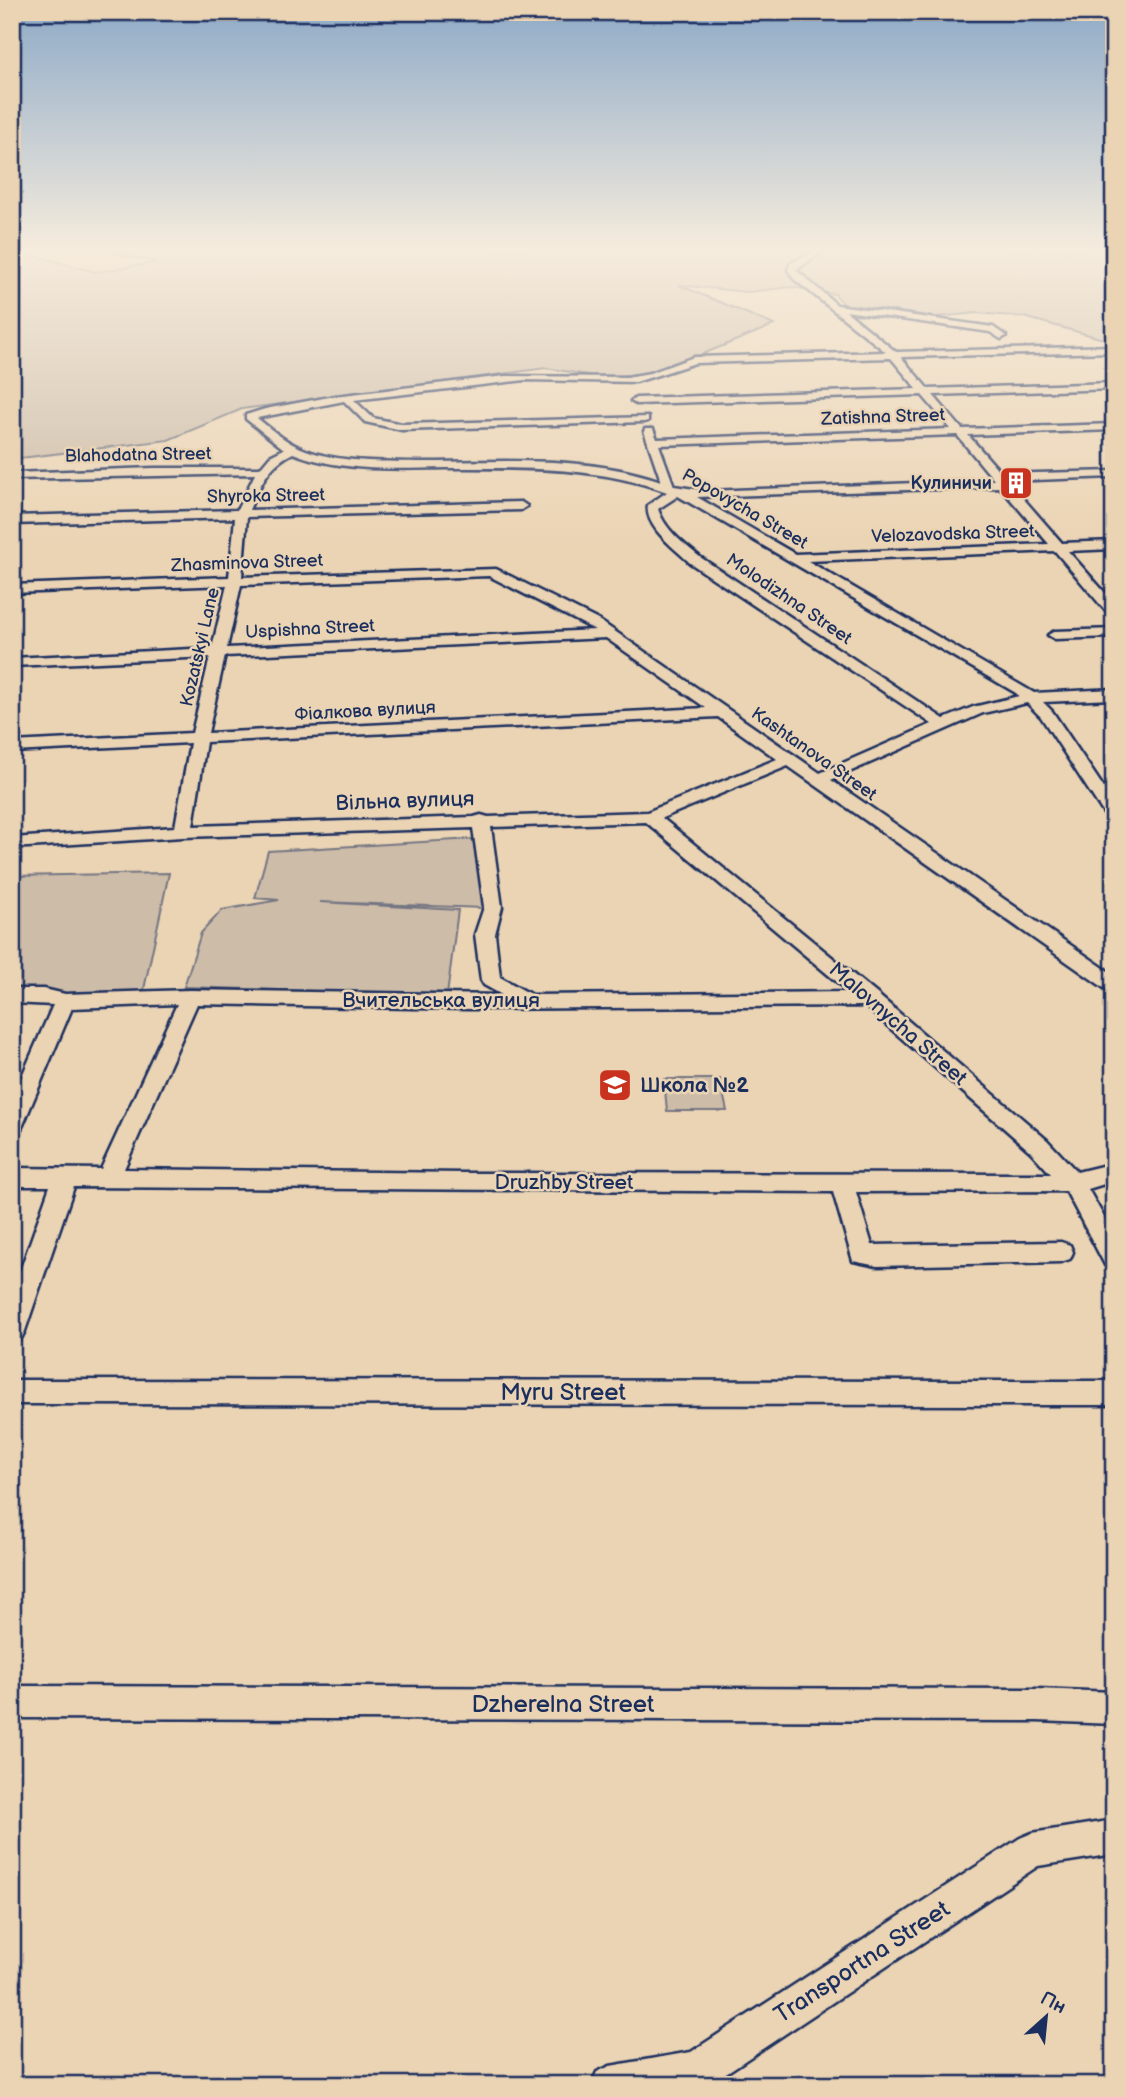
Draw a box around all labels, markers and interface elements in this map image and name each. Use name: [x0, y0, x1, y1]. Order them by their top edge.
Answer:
street label: Zatishna Street: [820, 404, 946, 430]
street label: Blahodatna Street: [64, 443, 212, 467]
street label: Popovycha Street: [678, 464, 812, 554]
building icon: Кулиничи: [997, 464, 1035, 502]
place label: Кулиничи: [911, 473, 992, 494]
street label: Shyroka Street: [207, 484, 326, 508]
street label: Velozavodska Street: [871, 521, 1036, 547]
street label: Molodizhna Street: [722, 549, 856, 649]
street label: Zhasminova Street: [170, 550, 324, 576]
street label: Kozatskyi Lane: [176, 585, 224, 709]
street label: Uspishna Street: [245, 615, 376, 643]
street label: Фіалкова вулиця: [294, 697, 436, 725]
street label: Kashtanova Street: [747, 703, 881, 805]
street label: Вільна вулиця: [335, 786, 475, 816]
street label: Malovnycha Street: [824, 957, 973, 1091]
street label: Вчительська вулиця: [342, 988, 540, 1013]
school or university icon: Школа №2: [596, 1066, 634, 1104]
place label: Школа №2: [640, 1073, 749, 1098]
street label: Druzhby Street: [494, 1170, 634, 1195]
street label: Myru Street: [500, 1378, 626, 1407]
street label: Dzherelna Street: [472, 1690, 655, 1719]
street label: Transportna Street: [769, 1894, 956, 2030]
north arrow: [1010, 1982, 1080, 2052]
text: Пн: [1037, 1987, 1070, 2019]

